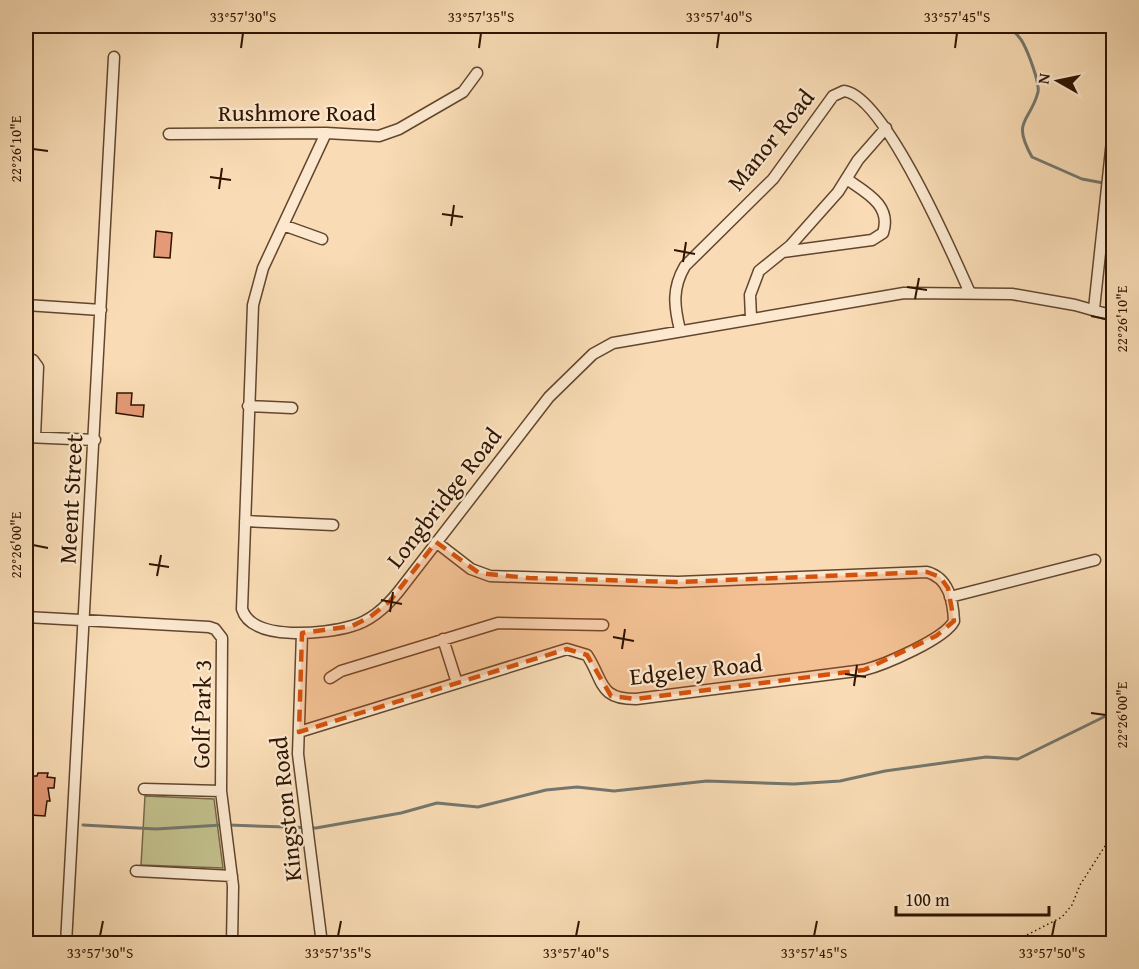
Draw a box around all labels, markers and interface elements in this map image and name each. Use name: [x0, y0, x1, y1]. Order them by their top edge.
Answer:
text: 33°57'30"S: [210, 6, 276, 27]
text: 33°57'35"S: [448, 6, 514, 27]
text: 33°57'40"S: [686, 6, 752, 27]
text: 33°57'45"S: [924, 6, 990, 27]
north arrow: [1028, 51, 1088, 111]
text: N: [1030, 71, 1056, 86]
street label: Manor Road: [719, 81, 823, 198]
street label: Rushmore Road: [218, 95, 376, 130]
text: 22°26'10"E: [5, 115, 26, 182]
text: 22°26'10"E: [1111, 285, 1132, 352]
street label: Longbridge Road: [378, 420, 510, 575]
street label: Meent Street: [50, 433, 91, 565]
text: 22°26'00"E: [5, 511, 26, 578]
street label: Edgeley Road: [628, 645, 764, 694]
street label: Golf Park 3: [183, 659, 220, 769]
text: 22°26'00"E: [1111, 681, 1132, 748]
street label: Kingston Road: [260, 735, 311, 883]
scale bar: [896, 879, 1049, 917]
text: 100 m: [905, 886, 950, 913]
text: 33°57'30"S: [67, 942, 133, 963]
text: 33°57'35"S: [305, 942, 371, 963]
text: 33°57'40"S: [543, 942, 609, 963]
text: 33°57'45"S: [781, 942, 847, 963]
text: 33°57'50"S: [1019, 942, 1085, 963]

